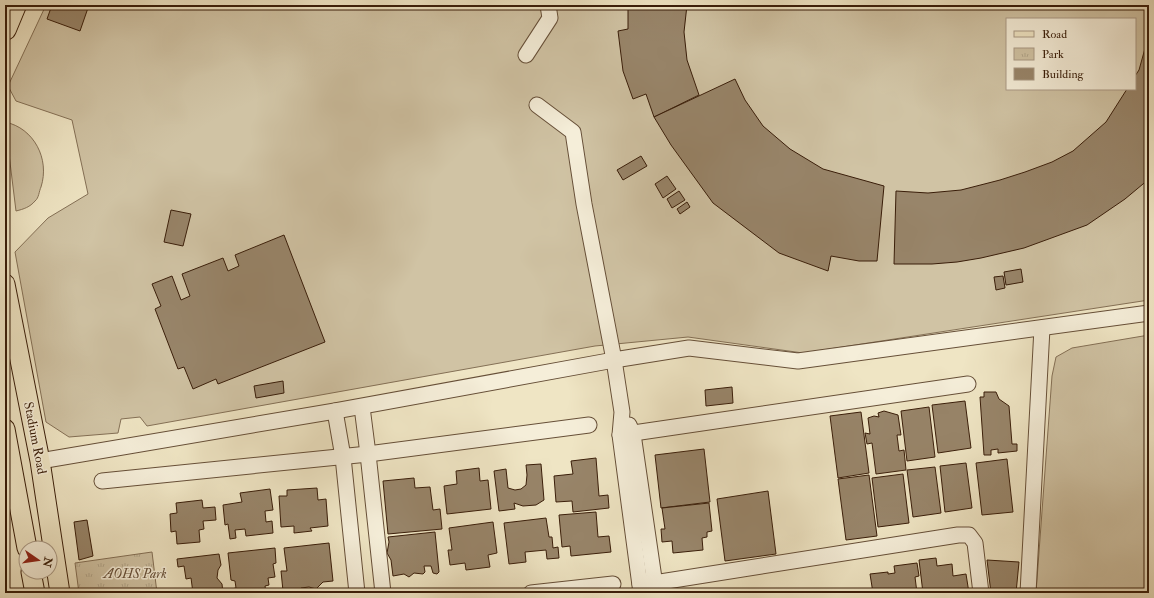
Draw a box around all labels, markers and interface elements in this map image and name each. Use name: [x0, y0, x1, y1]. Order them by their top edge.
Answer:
legend: [1006, 18, 1136, 90]
text: Road: [1042, 27, 1067, 42]
text: Park: [1042, 47, 1064, 62]
text: Building: [1042, 67, 1085, 82]
street label: Stadium Road: [20, 400, 50, 476]
north arrow: [18, 540, 58, 580]
text: N: [40, 555, 55, 570]
park label: AOHS Park: [101, 566, 167, 582]

